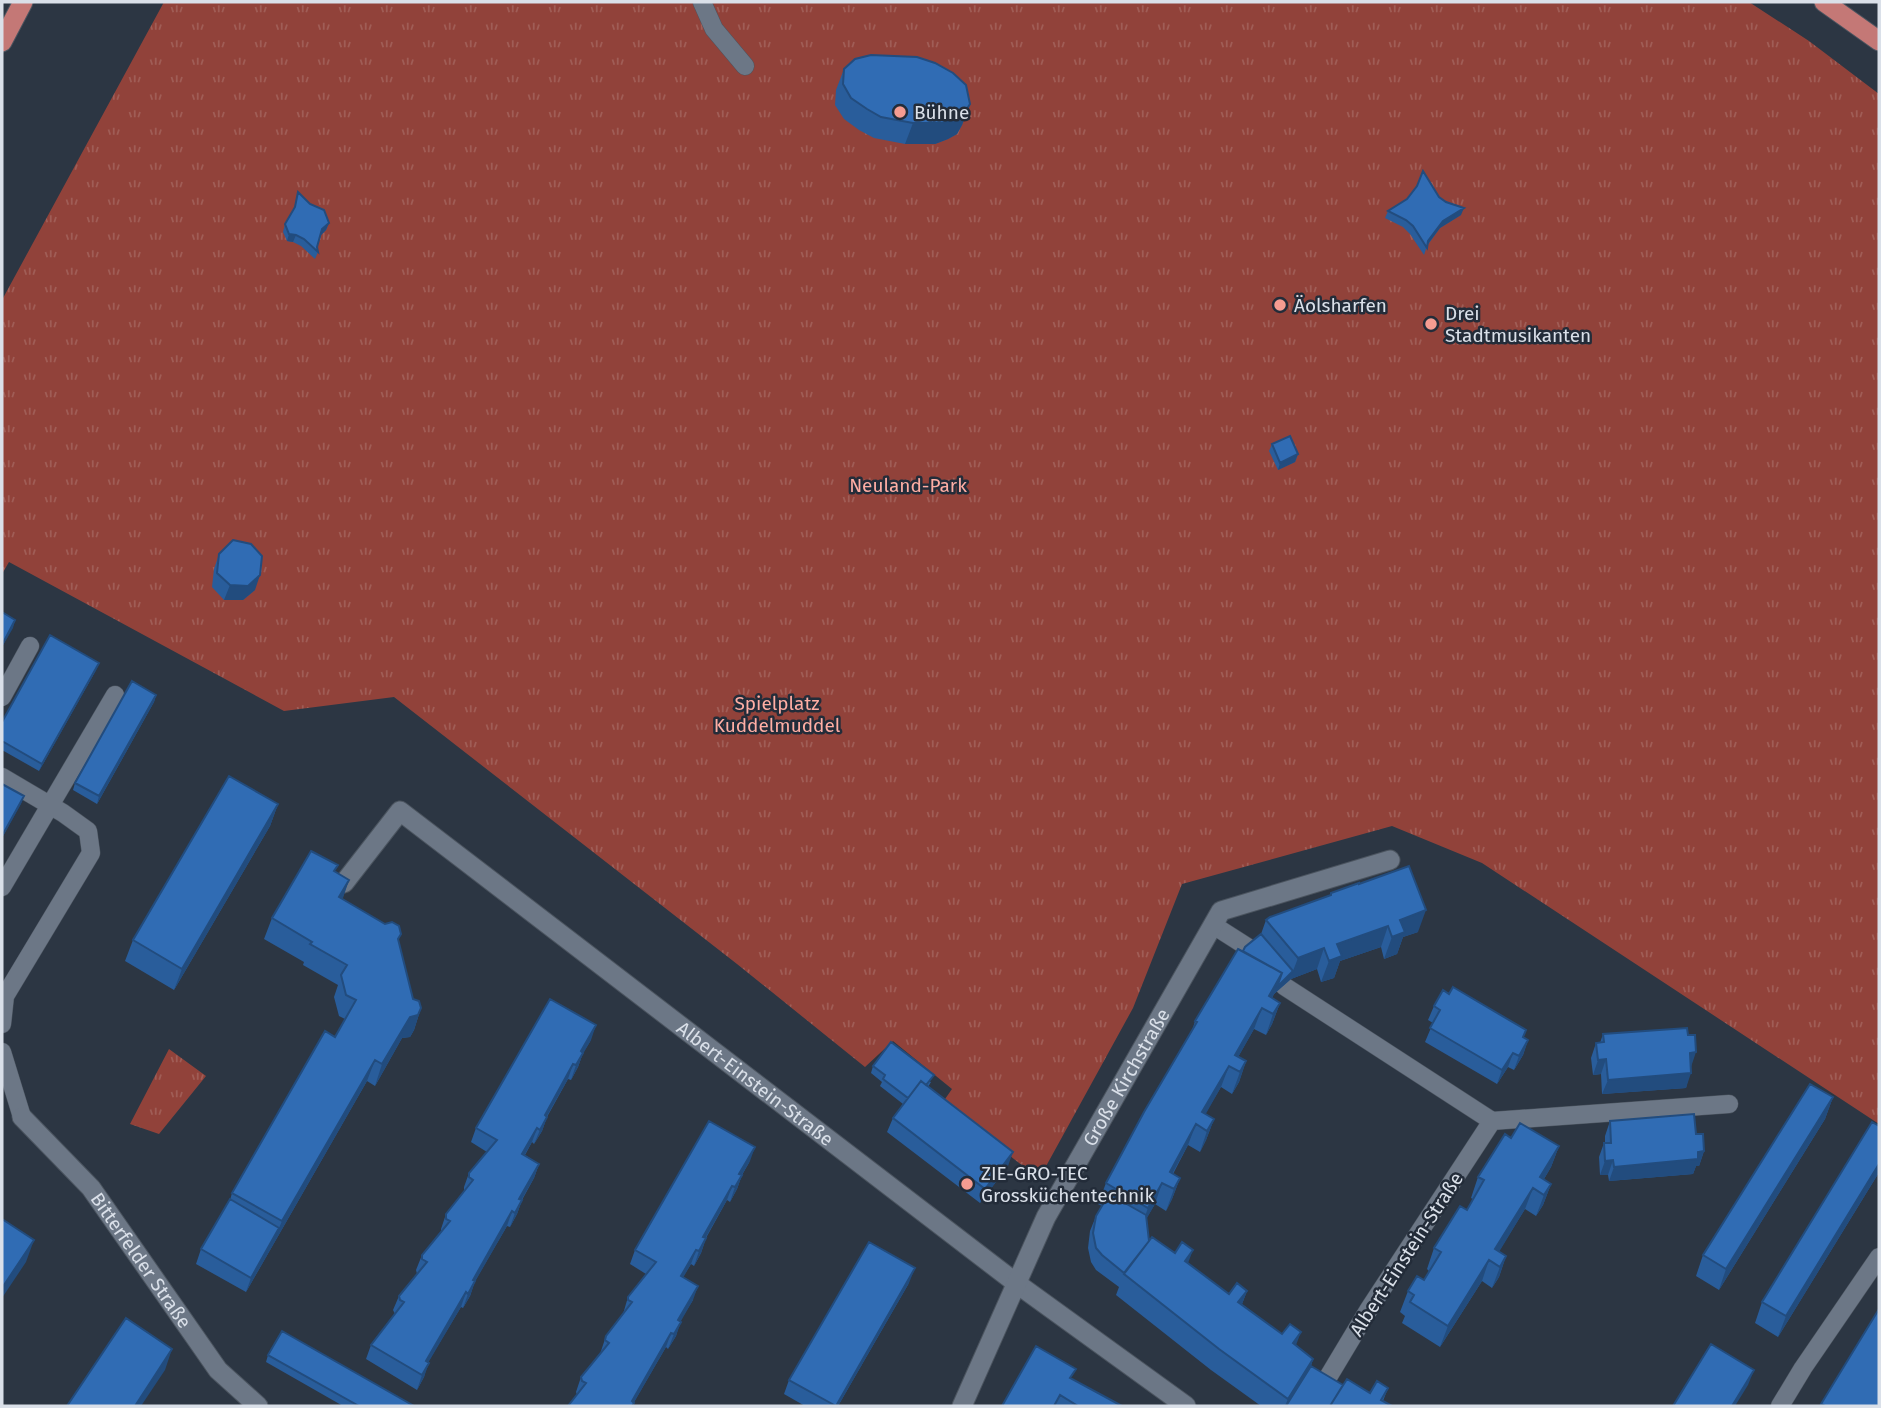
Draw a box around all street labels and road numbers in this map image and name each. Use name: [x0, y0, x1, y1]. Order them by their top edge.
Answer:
street label: Große Kirchstraße: [1078, 1005, 1175, 1150]
street label: Albert-Einstein-Straße: [672, 1017, 838, 1151]
street label: Albert-Einstein-Straße: [1345, 1168, 1468, 1341]
street label: Bitterfelder Straße: [86, 1188, 196, 1333]

